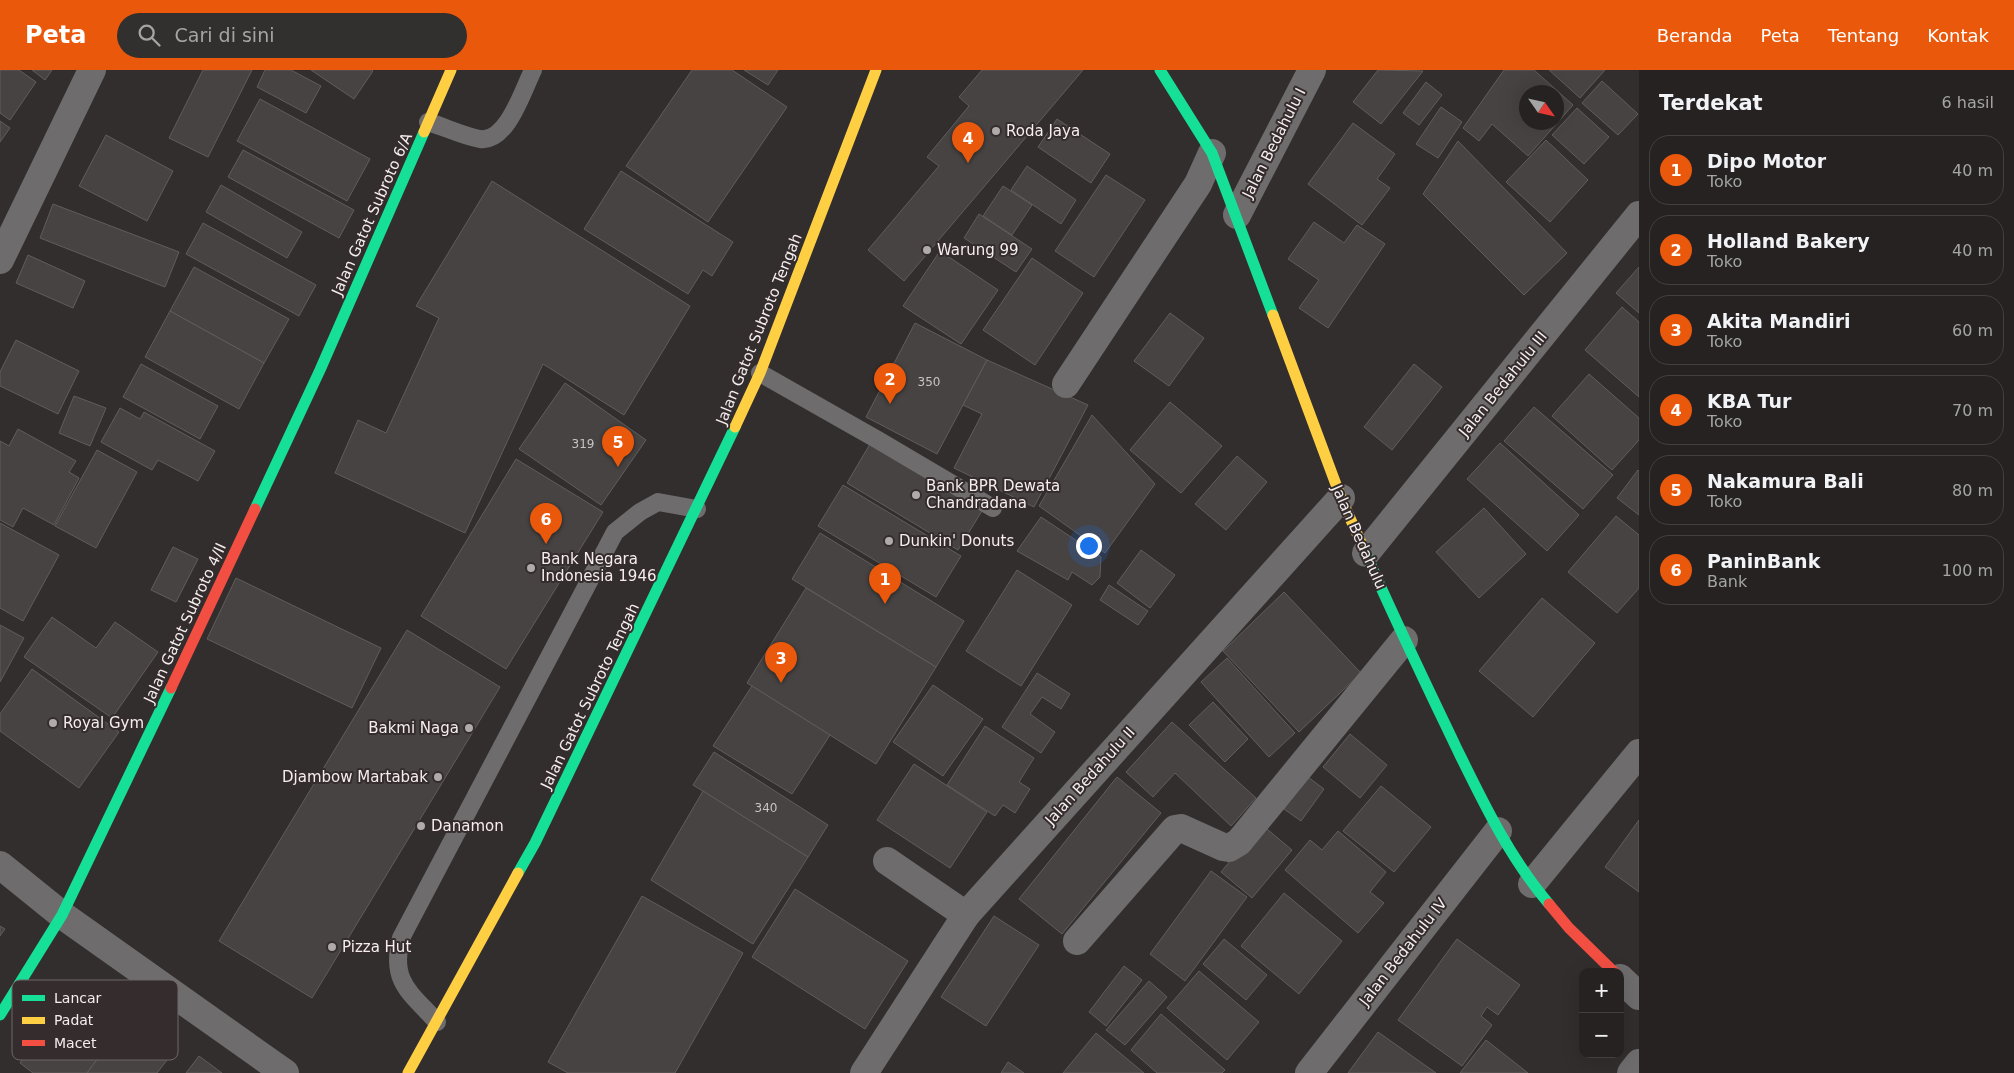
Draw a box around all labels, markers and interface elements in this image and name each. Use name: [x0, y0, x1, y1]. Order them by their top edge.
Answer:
search box: [117, 13, 467, 58]
text: Peta: [25, 21, 87, 49]
icon: search: [135, 21, 163, 49]
text: Cari di sini: [175, 24, 274, 46]
text: Beranda: [1657, 25, 1732, 46]
text: Peta: [1760, 25, 1800, 46]
text: Tentang: [1828, 25, 1899, 46]
text: Kontak: [1927, 25, 1989, 46]
street label: Jalan Bedahulu I: [1238, 85, 1310, 202]
north arrow: [1519, 85, 1564, 130]
text: Terdekat: [1659, 91, 1763, 115]
text: 6 hasil: [1942, 93, 1994, 112]
pin: 4: [952, 122, 984, 163]
place label: Roda Jaya: [1006, 122, 1080, 140]
marker: Roda Jaya: [990, 125, 1002, 137]
street label: Jalan Gatot Subroto 6/A: [328, 129, 416, 299]
text: Dipo Motor: [1707, 150, 1826, 172]
text: 1: [1670, 161, 1682, 180]
text: 40 m: [1952, 161, 1993, 180]
text: Toko: [1707, 172, 1742, 191]
text: Holland Bakery: [1707, 230, 1870, 252]
street label: Jalan Gatot Subroto Tengah: [712, 231, 806, 428]
place label: Warung 99: [937, 241, 1019, 259]
text: 2: [1670, 241, 1682, 260]
text: 40 m: [1952, 241, 1993, 260]
marker: Warung 99: [921, 244, 933, 256]
text: Toko: [1707, 252, 1742, 271]
text: Akita Mandiri: [1707, 310, 1851, 332]
text: 3: [1670, 321, 1682, 340]
text: 60 m: [1952, 321, 1993, 340]
street label: Jalan Bedahulu III: [1454, 328, 1551, 441]
text: Toko: [1707, 332, 1742, 351]
pin: 2: [874, 363, 906, 404]
house number: 350: [918, 375, 940, 389]
text: KBA Tur: [1707, 390, 1791, 412]
text: 4: [1670, 401, 1682, 420]
text: 70 m: [1952, 401, 1993, 420]
text: Toko: [1707, 412, 1742, 431]
pin: 5: [602, 426, 634, 467]
house number: 319: [572, 437, 594, 451]
text: Nakamura Bali: [1707, 470, 1864, 492]
place label: Bank BPR Dewata Chandradana: [926, 477, 1060, 512]
street label: Jalan Bedahulu: [1328, 481, 1390, 592]
text: 5: [1670, 481, 1682, 500]
text: 80 m: [1952, 481, 1993, 500]
marker: Bank BPR Dewata Chandradana: [910, 489, 922, 501]
text: Toko: [1707, 492, 1742, 511]
pin: 6: [530, 503, 562, 544]
place label: Dunkin' Donuts: [899, 532, 1014, 550]
your location: [1076, 533, 1102, 559]
marker: Dunkin' Donuts: [883, 535, 895, 547]
street label: Jalan Gatot Subroto 4/II: [140, 540, 230, 707]
place label: Bank Negara Indonesia 1946: [541, 550, 656, 585]
text: PaninBank: [1707, 550, 1820, 572]
text: 6: [1670, 561, 1682, 580]
text: 100 m: [1942, 561, 1993, 580]
marker: Bank Negara Indonesia 1946: [525, 562, 537, 574]
pin: 1: [869, 563, 901, 604]
text: Bank: [1707, 572, 1747, 591]
street label: Jalan Gatot Subroto Tengah: [537, 600, 643, 793]
pin: 3: [765, 642, 797, 683]
place label: Royal Gym: [63, 714, 144, 732]
marker: Royal Gym: [47, 717, 59, 729]
place label: Bakmi Naga: [368, 719, 459, 737]
marker: Bakmi Naga: [463, 722, 475, 734]
street label: Jalan Bedahulu II: [1041, 723, 1139, 830]
place label: Djambow Martabak: [282, 768, 428, 786]
marker: Djambow Martabak: [432, 771, 444, 783]
house number: 340: [755, 801, 777, 815]
place label: Danamon: [431, 817, 504, 835]
marker: Danamon: [415, 820, 427, 832]
street label: Jalan Bedahulu IV: [1355, 894, 1451, 1010]
place label: Pizza Hut: [342, 938, 411, 956]
marker: Pizza Hut: [326, 941, 338, 953]
map controls: [1579, 968, 1624, 1058]
button: +: [1579, 968, 1624, 1013]
legend: [12, 980, 178, 1060]
text: Lancar: [54, 990, 102, 1006]
text: Padat: [54, 1012, 94, 1028]
button: −: [1579, 1013, 1624, 1058]
text: Macet: [54, 1035, 97, 1051]

